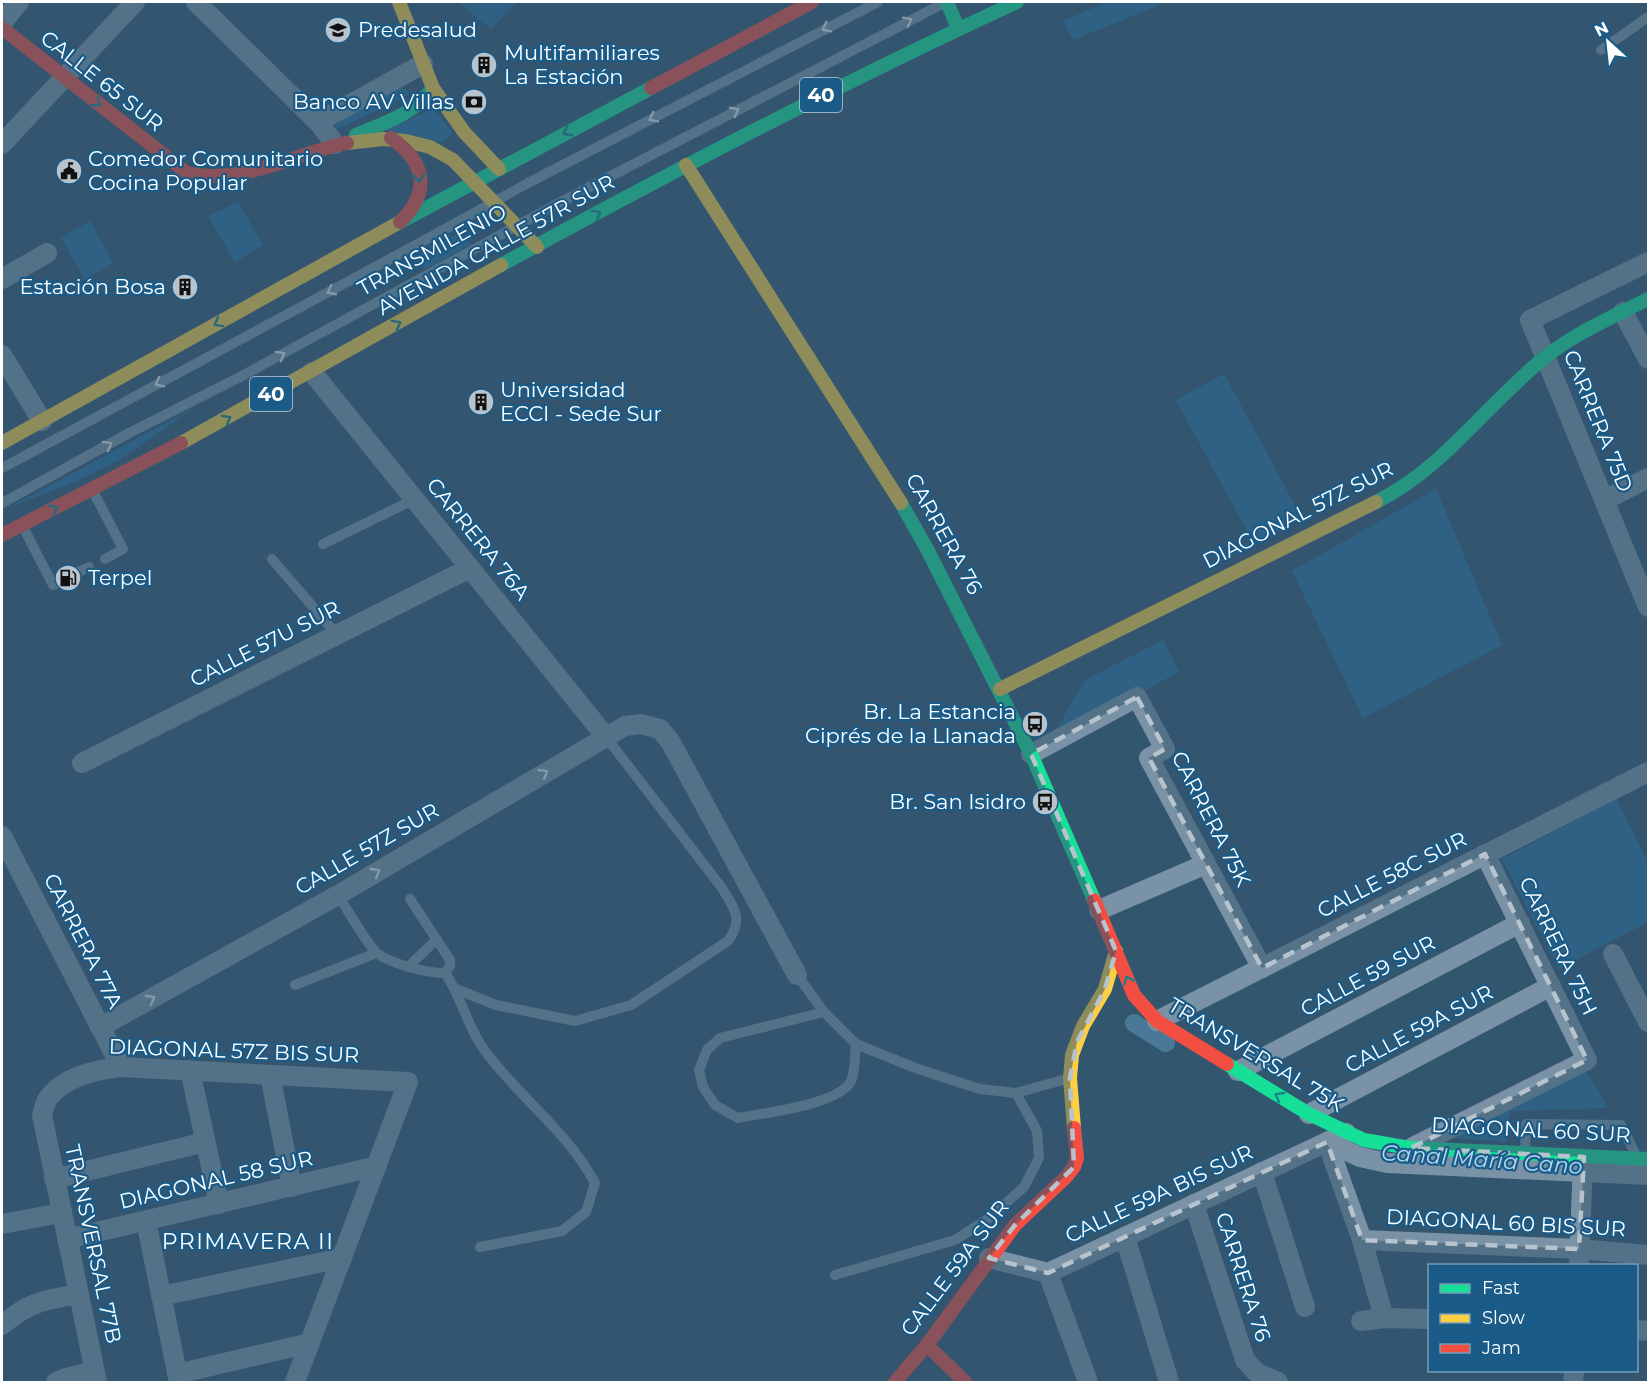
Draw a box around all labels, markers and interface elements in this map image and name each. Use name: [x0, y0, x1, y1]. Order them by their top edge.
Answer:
north arrow: [1578, 12, 1638, 72]
school or university icon: Predesalud: [323, 15, 353, 45]
place label: Predesalud: [358, 17, 477, 42]
one-way arrow: [902, 17, 913, 28]
text: N: [1591, 18, 1611, 40]
one-way arrow: [821, 21, 832, 33]
street label: CALLE 65 SUR: [36, 25, 169, 136]
place label: Multifamiliares La Estación: [504, 40, 660, 89]
building icon: Multifamiliares La Estación: [469, 50, 499, 80]
road number: 40: [800, 78, 842, 112]
bank icon: Banco AV Villas: [459, 87, 489, 117]
place label: Banco AV Villas: [293, 89, 454, 114]
one-way arrow: [90, 96, 101, 107]
one-way arrow: [729, 107, 740, 118]
one-way arrow: [648, 111, 659, 122]
one-way arrow: [562, 125, 573, 137]
place label: Comedor Comunitario Cocina Popular: [88, 146, 323, 195]
public building icon: Comedor Comunitario Cocina Popular: [54, 156, 84, 186]
street label: AVENIDA CALLE 57R SUR: [373, 169, 619, 320]
one-way arrow: [412, 174, 425, 183]
street label: TRANSMILENIO: [353, 198, 510, 301]
one-way arrow: [591, 210, 601, 221]
building icon: Estación Bosa: [170, 272, 200, 302]
place label: Estación Bosa: [20, 274, 166, 299]
one-way arrow: [327, 284, 337, 295]
one-way arrow: [214, 316, 225, 327]
one-way arrow: [391, 320, 401, 331]
street label: CARRERA 75D: [1559, 346, 1638, 495]
one-way arrow: [275, 351, 285, 362]
one-way arrow: [155, 376, 165, 387]
road number: 40: [250, 377, 292, 411]
place label: Universidad ECCI - Sede Sur: [500, 377, 662, 426]
building icon: Universidad ECCI - Sede Sur: [466, 387, 496, 417]
one-way arrow: [220, 415, 231, 426]
one-way arrow: [102, 441, 112, 452]
street label: DIAGONAL 57Z SUR: [1199, 456, 1397, 573]
street label: CARRERA 76: [901, 469, 988, 599]
street label: CARRERA 76A: [422, 473, 536, 605]
one-way arrow: [47, 504, 58, 516]
fuel station icon: Terpel: [53, 563, 83, 593]
place label: Terpel: [88, 565, 152, 590]
street label: CALLE 57U SUR: [186, 595, 344, 692]
place label: Br. La Estancia Ciprés de la Llanada: [805, 699, 1016, 748]
bus stop icon: Br. La Estancia Ciprés de la Llanada: [1020, 709, 1050, 739]
street label: CARRERA 75K: [1167, 747, 1256, 891]
one-way arrow: [538, 769, 548, 781]
bus stop icon: Br. San Isidro: [1030, 787, 1060, 817]
place label: Br. San Isidro: [889, 789, 1026, 814]
street label: CALLE 57Z SUR: [291, 797, 443, 900]
street label: CALLE 58C SUR: [1313, 826, 1471, 923]
one-way arrow: [370, 868, 380, 880]
street label: CARRERA 77A: [39, 869, 129, 1013]
street label: CARRERA 75H: [1514, 873, 1603, 1019]
street label: CALLE 59 SUR: [1296, 930, 1439, 1022]
one-way arrow: [1123, 975, 1135, 986]
street label: CALLE 59A SUR: [1341, 979, 1497, 1078]
street label: TRANSVERSAL 75K: [1164, 992, 1349, 1117]
one-way arrow: [145, 995, 156, 1006]
street label: DIAGONAL 57Z BIS SUR: [108, 1034, 360, 1067]
one-way arrow: [1275, 1093, 1286, 1104]
street label: DIAGONAL 60 SUR: [1431, 1112, 1631, 1147]
street label: CALLE 59A BIS SUR: [1061, 1139, 1257, 1248]
water label: Canal María Cano: [1380, 1139, 1584, 1180]
street label: TRANSVERSAL 77B: [60, 1142, 127, 1345]
street label: DIAGONAL 58 SUR: [117, 1145, 315, 1214]
street label: CALLE 59A SUR: [895, 1195, 1014, 1341]
street label: DIAGONAL 60 BIS SUR: [1386, 1204, 1626, 1241]
street label: CARRERA 76: [1211, 1209, 1276, 1345]
district label: PRIMAVERA II: [162, 1228, 334, 1255]
legend: [1428, 1264, 1638, 1372]
text: Fast: [1482, 1277, 1520, 1299]
text: Slow: [1482, 1307, 1525, 1329]
text: Jam: [1481, 1337, 1521, 1359]

